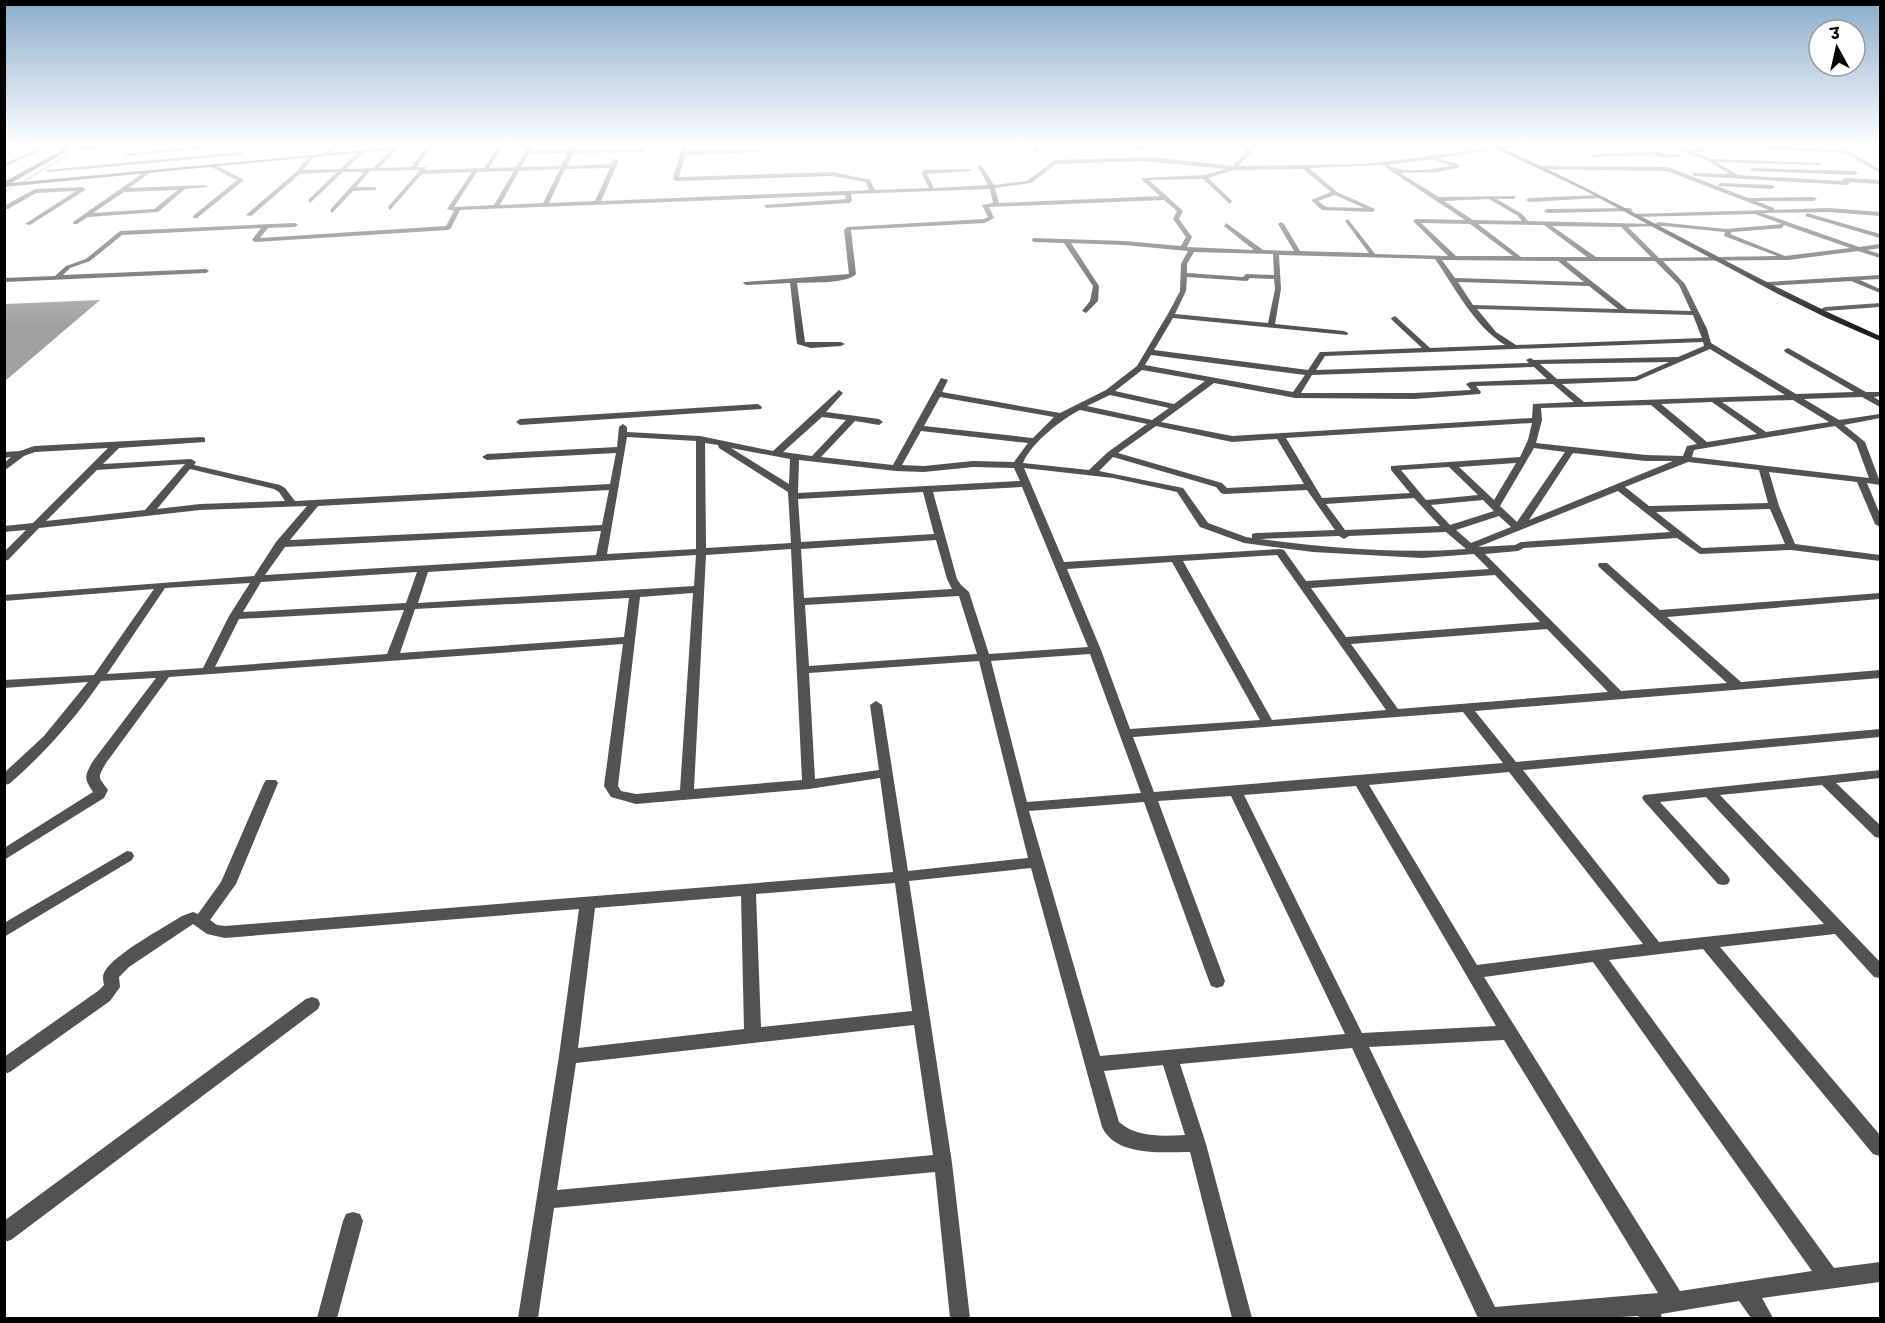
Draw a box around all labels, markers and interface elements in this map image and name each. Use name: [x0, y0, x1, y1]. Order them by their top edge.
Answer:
north arrow: [1807, 18, 1867, 78]
text: उ: [1828, 21, 1842, 46]

